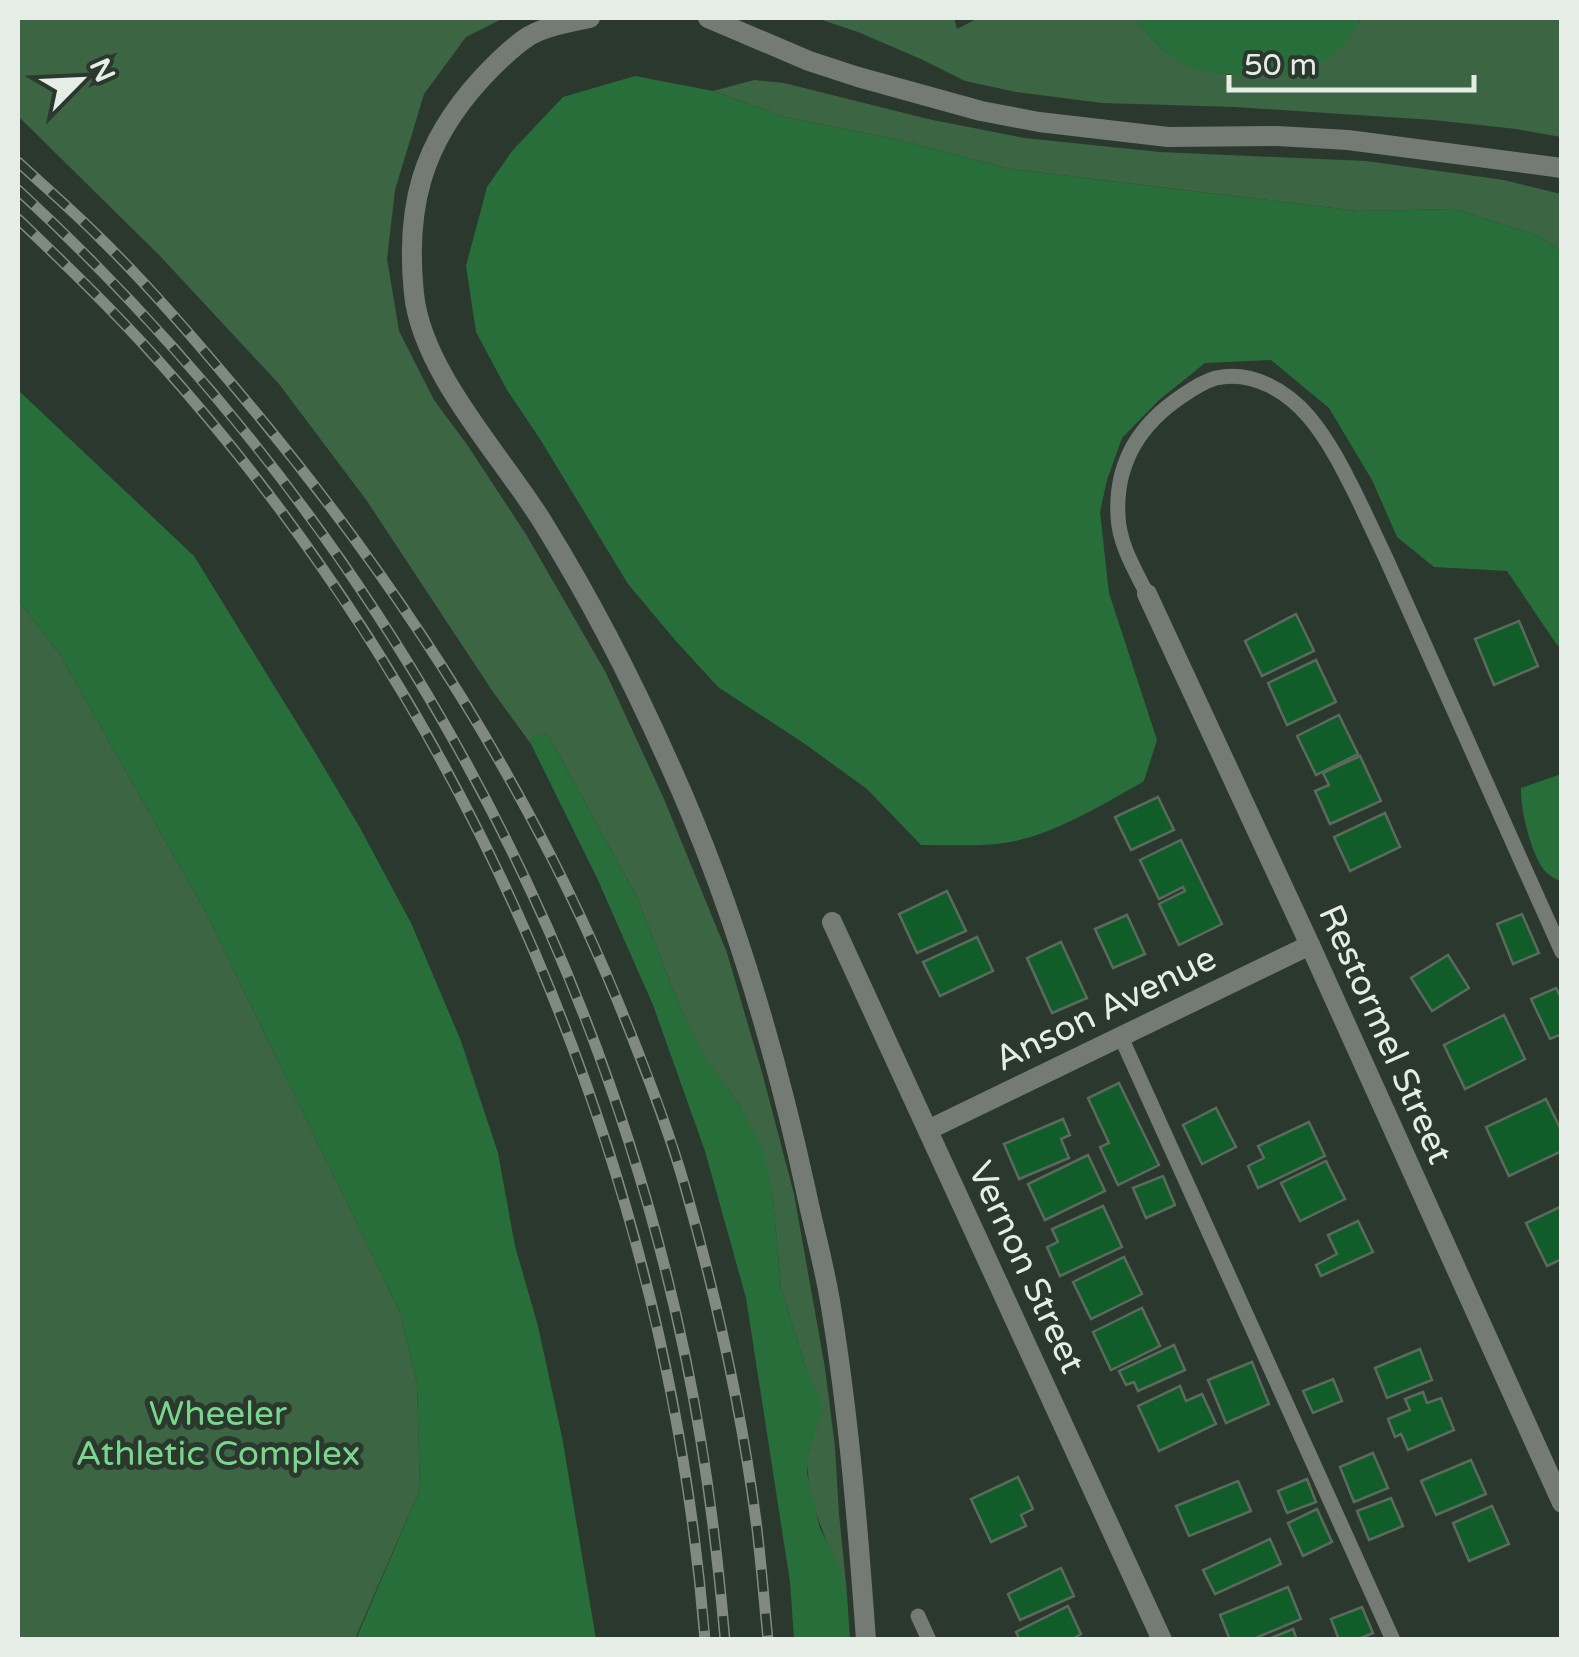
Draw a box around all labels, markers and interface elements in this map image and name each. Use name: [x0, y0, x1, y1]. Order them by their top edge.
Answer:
north arrow: [30, 30, 130, 130]
scale bar: [1229, 30, 1474, 92]
text: 50 m: [1244, 47, 1317, 84]
text: N: [82, 53, 122, 87]
street label: Restormel Street: [1309, 898, 1461, 1170]
street label: Anson Avenue: [988, 937, 1223, 1081]
street label: Vernon Street: [959, 1155, 1093, 1380]
park label: Wheeler Athletic Complex: [76, 1393, 360, 1475]

